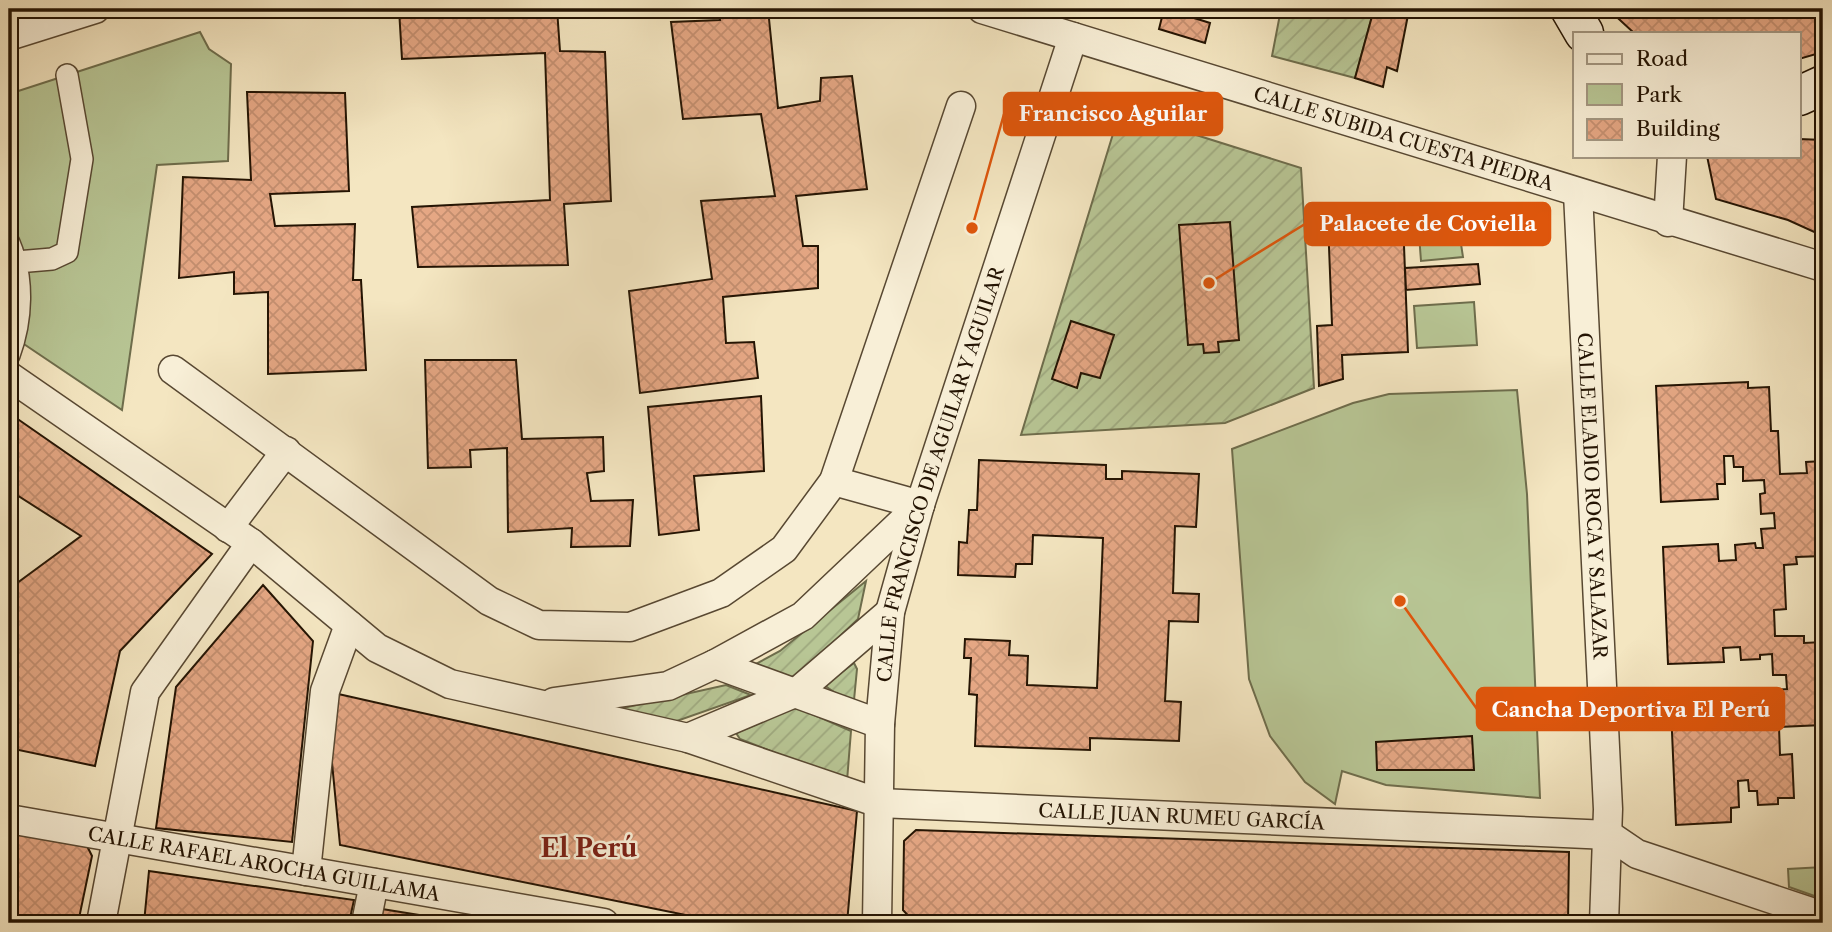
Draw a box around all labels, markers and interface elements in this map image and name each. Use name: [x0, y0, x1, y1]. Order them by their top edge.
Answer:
legend: [1573, 32, 1800, 158]
text: Road: [1636, 46, 1688, 71]
street label: CALLE SUBIDA CUESTA PIEDRA: [1251, 82, 1557, 195]
text: Park: [1636, 82, 1682, 107]
callout: Francisco Aguilar: [1004, 93, 1222, 135]
text: Francisco Aguilar: [1019, 101, 1208, 126]
text: Building: [1636, 116, 1721, 141]
callout: Palacete de Coviella: [1305, 203, 1550, 245]
text: Palacete de Coviella: [1319, 211, 1538, 236]
street label: CALLE FRANCISCO DE AGUILAR Y AGUILAR: [872, 262, 1009, 683]
street label: CALLE ELADIO ROCA Y SALAZAR: [1573, 332, 1612, 661]
callout: Cancha Deportiva El Perú: [1477, 688, 1784, 730]
text: Cancha Deportiva El Perú: [1492, 697, 1771, 722]
street label: CALLE JUAN RUMEU GARCÍA: [1038, 798, 1326, 834]
street label: CALLE RAFAEL AROCHA GUILLAMA: [86, 822, 443, 906]
district label: El Perú: [540, 832, 638, 864]

